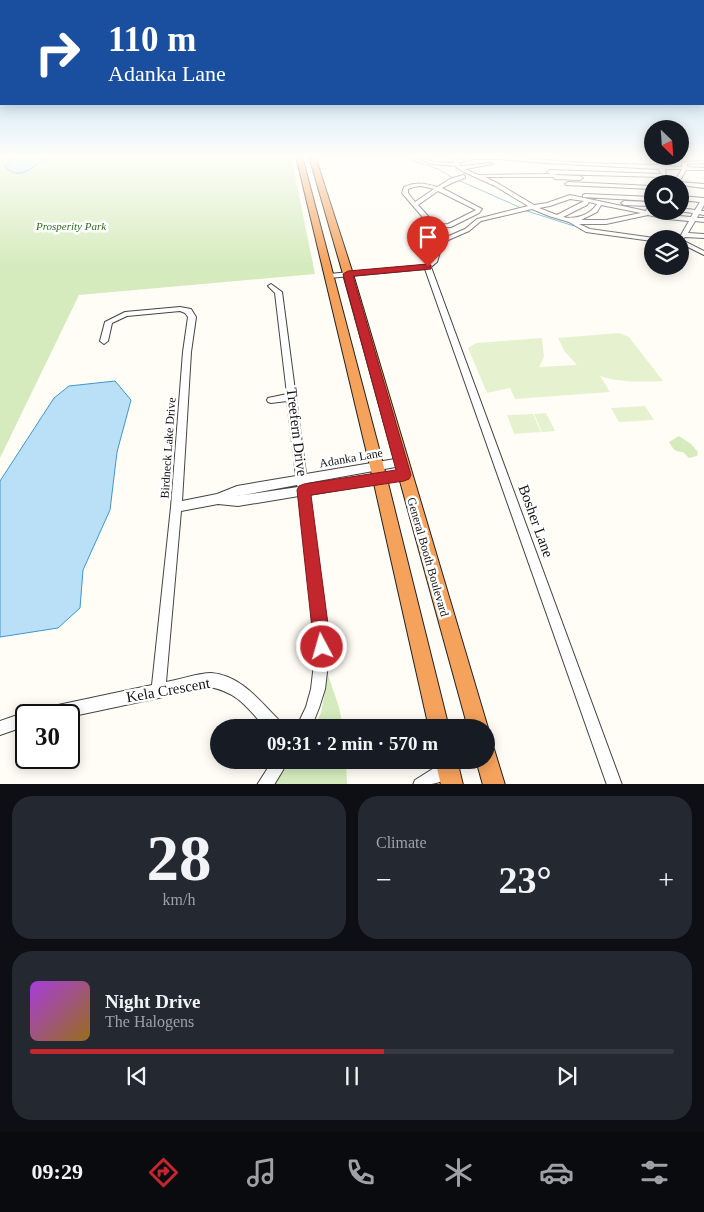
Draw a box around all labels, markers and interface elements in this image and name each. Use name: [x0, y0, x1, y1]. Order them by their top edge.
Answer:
icon: right: [25, 20, 90, 85]
text: 110 m: [108, 20, 196, 59]
text: Adanka Lane: [108, 61, 226, 86]
north arrow: [644, 120, 689, 165]
map controls: [644, 120, 689, 275]
button: search: [644, 175, 689, 220]
pin: [407, 216, 449, 267]
park label: Prosperity Park: [35, 220, 107, 232]
icon: arrive: [414, 223, 442, 251]
button: layers: [644, 230, 689, 275]
street label: Treefern Drive: [284, 387, 310, 477]
street label: Birdneck Lake Drive: [157, 397, 179, 499]
street label: Adanka Lane: [318, 446, 384, 470]
street label: Bosher Lane: [515, 482, 557, 560]
street label: General Booth Boulevard: [404, 496, 452, 618]
position arrow: [295, 620, 347, 672]
street label: Kela Crescent: [125, 675, 212, 705]
speed limit sign: 30: [15, 704, 80, 769]
text: 09:31 · 2 min · 570 m: [267, 733, 438, 754]
text: 28: [147, 822, 212, 894]
text: Climate: [376, 834, 427, 851]
text: 23°: [498, 859, 552, 901]
text: −: [376, 864, 392, 895]
text: +: [658, 864, 674, 895]
text: km/h: [163, 891, 195, 908]
text: Night Drive: [105, 991, 201, 1012]
text: The Halogens: [105, 1013, 194, 1030]
icon: previous: [123, 1062, 151, 1090]
icon: pause: [338, 1062, 366, 1090]
icon: next: [553, 1062, 581, 1090]
icon: directions: [146, 1155, 181, 1190]
icon: music: [244, 1155, 279, 1190]
icon: phone: [343, 1155, 378, 1190]
icon: climate: [441, 1155, 476, 1190]
icon: car: [539, 1155, 574, 1190]
icon: filters: [637, 1155, 672, 1190]
text: 09:29: [32, 1159, 83, 1184]

